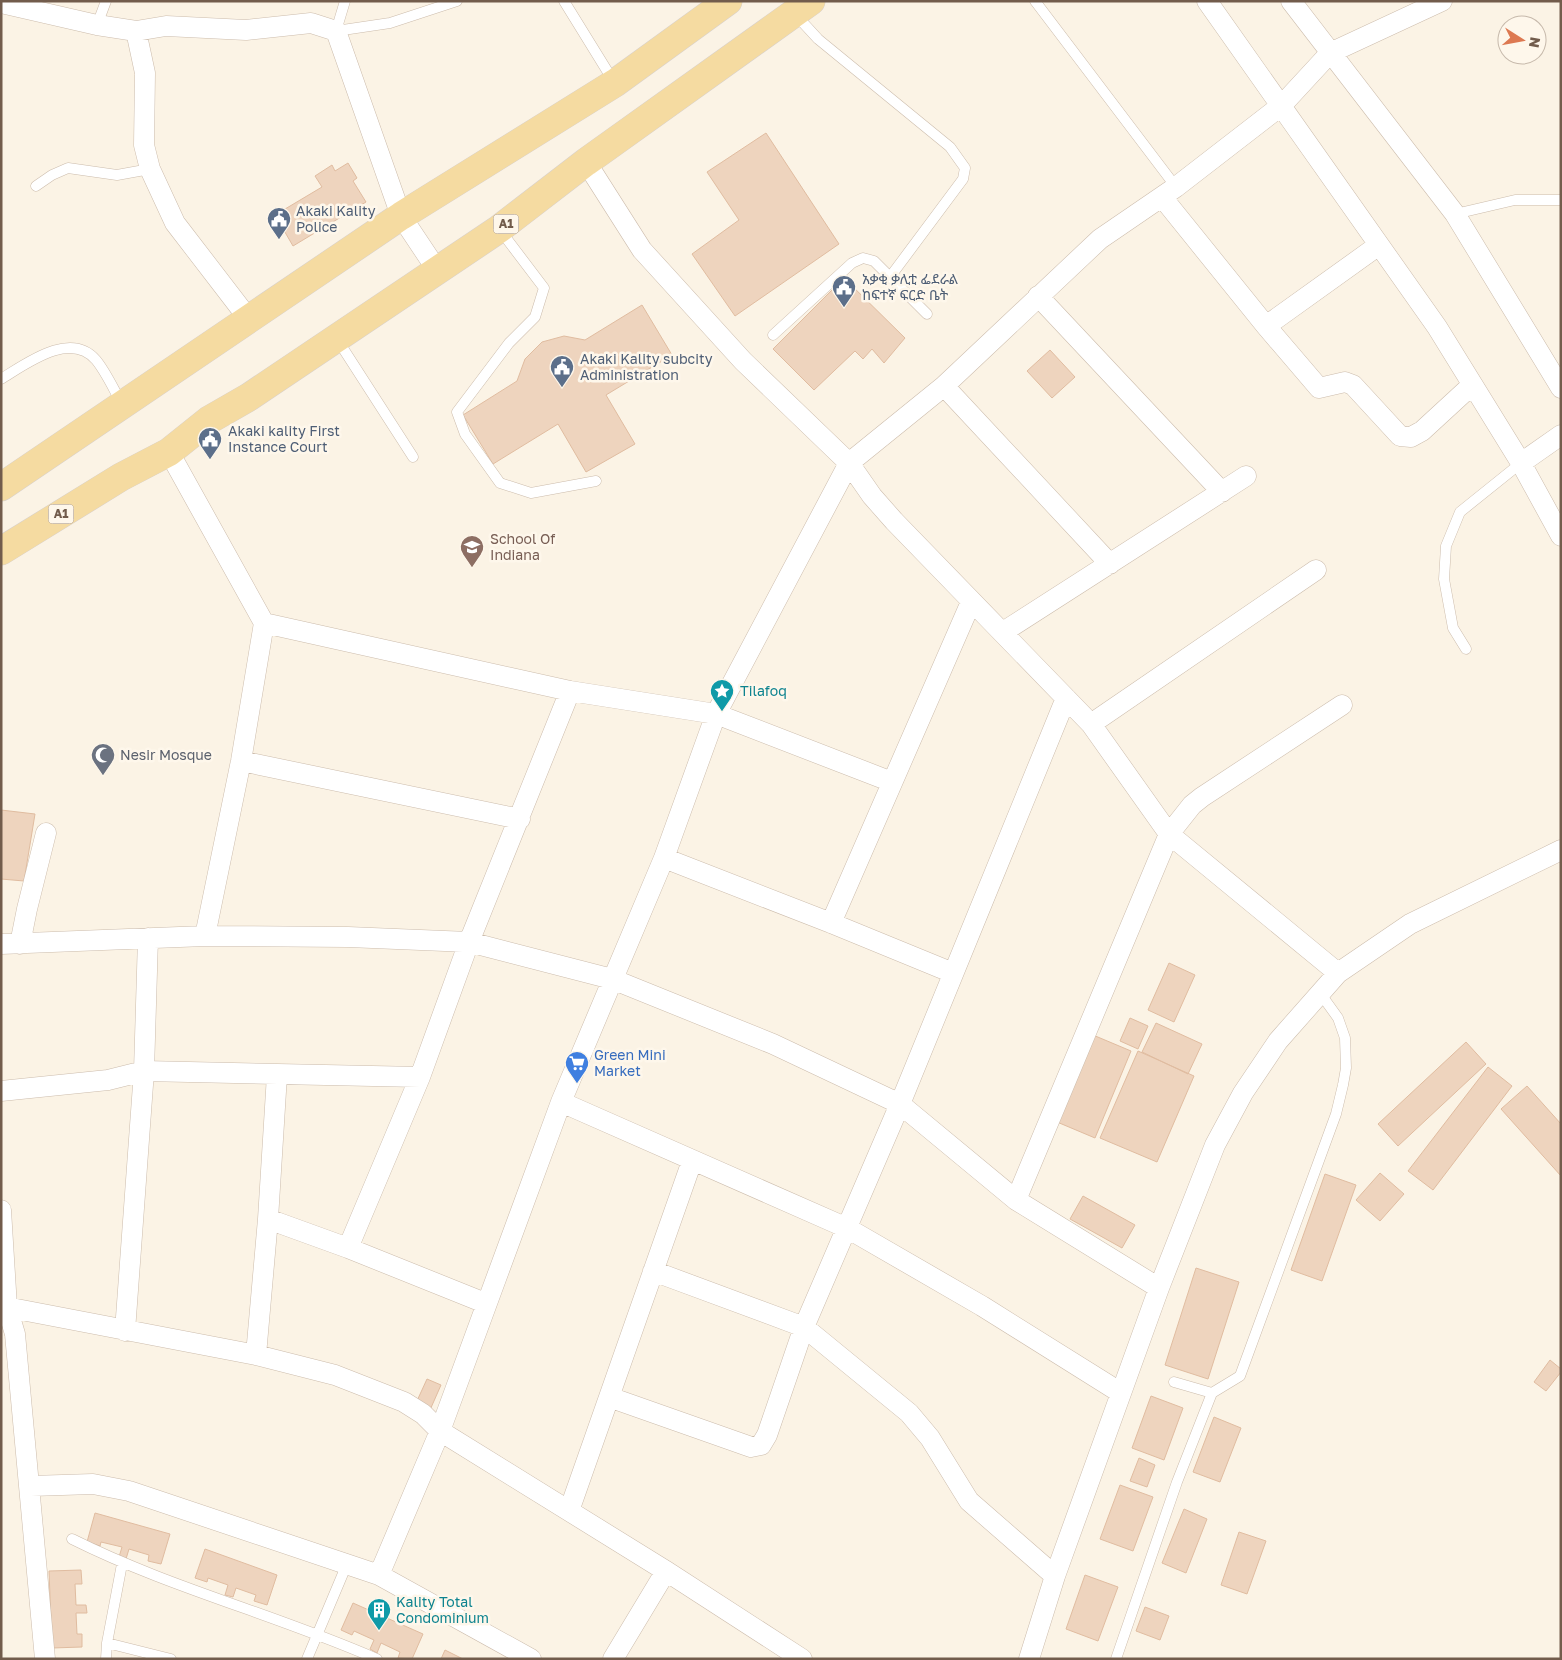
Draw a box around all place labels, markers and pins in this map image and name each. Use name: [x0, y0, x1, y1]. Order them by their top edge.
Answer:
place label: Akaki Kality Police: [296, 202, 376, 235]
public building icon: Akaki Kality Police: [266, 206, 292, 240]
place label: አቃቂ ቃሊቲ ፌደራል ከፍተኛ ፍርድ ቤት: [862, 270, 959, 303]
public building icon: አቃቂ ቃሊቲ ፌደራል ከፍተኛ ፍርድ ቤት: [831, 274, 857, 308]
place label: Akaki Kality subcity Administration: [580, 350, 713, 383]
public building icon: Akaki Kality subcity Administration: [549, 354, 575, 388]
place label: Akaki kality First Instance Court: [228, 422, 340, 455]
public building icon: Akaki kality First Instance Court: [197, 426, 223, 460]
place label: School Of Indiana: [490, 530, 555, 563]
school or university icon: School Of Indiana: [459, 534, 485, 568]
place icon: Tilafoq: [709, 678, 735, 712]
place label: Tilafoq: [740, 682, 787, 699]
mosque icon: Nesir Mosque: [90, 742, 116, 776]
place label: Nesir Mosque: [120, 746, 212, 763]
place label: Green Mini Market: [594, 1046, 666, 1079]
supermarket icon: Green Mini Market: [564, 1050, 590, 1084]
place label: Kality Total Condominium: [396, 1593, 489, 1626]
building icon: Kality Total Condominium: [366, 1597, 392, 1631]

